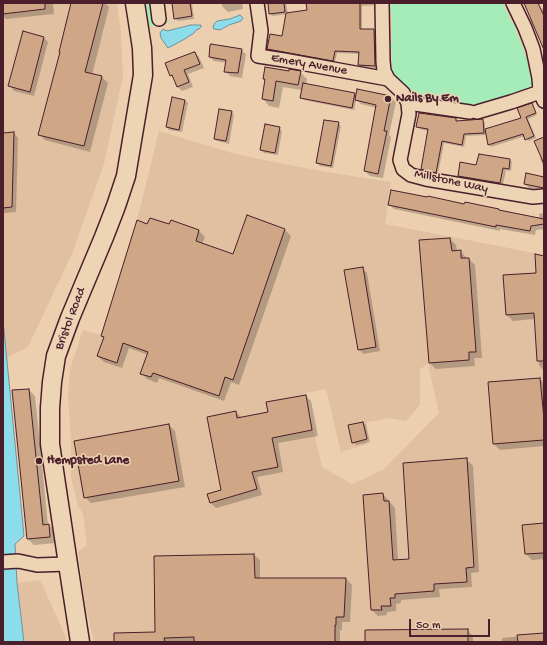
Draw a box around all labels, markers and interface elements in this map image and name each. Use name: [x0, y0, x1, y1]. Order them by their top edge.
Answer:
street label: Emery Avenue: [270, 51, 348, 79]
place label: Nails By Em: [396, 91, 459, 107]
marker: Nails By Em: [383, 94, 393, 104]
street label: Millstone Way: [413, 167, 489, 197]
street label: Bristol Road: [52, 286, 90, 352]
place label: Hempsted Lane: [47, 453, 129, 469]
marker: Hempsted Lane: [34, 456, 44, 466]
scale bar: [411, 611, 492, 637]
text: 50 m: [416, 619, 441, 633]

